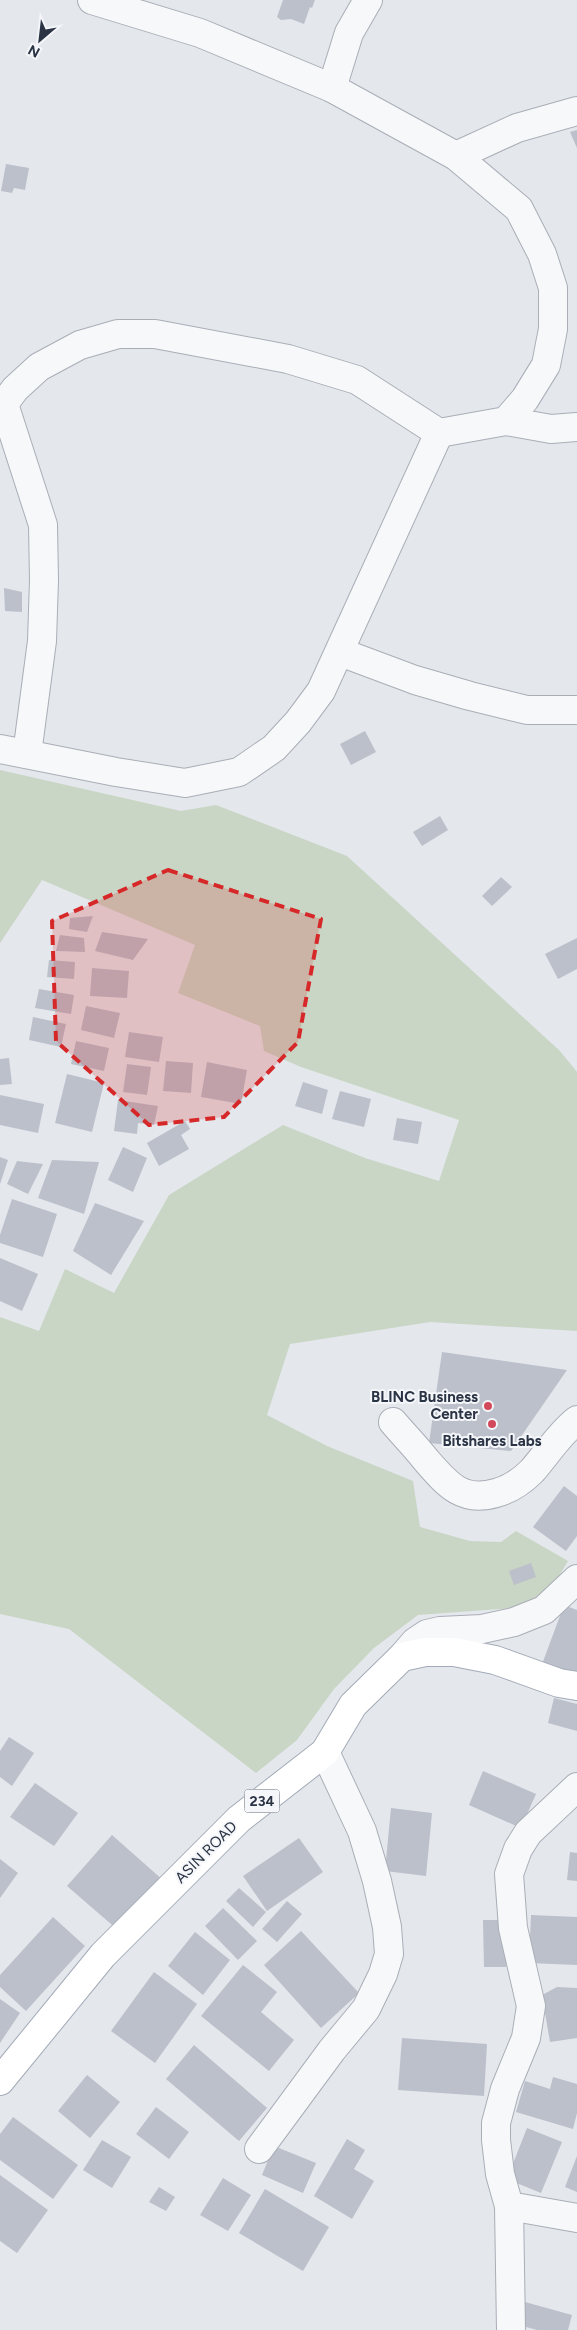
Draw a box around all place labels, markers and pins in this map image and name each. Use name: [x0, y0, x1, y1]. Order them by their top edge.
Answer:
place label: BLINC Business Center: [371, 1388, 478, 1423]
marker: BLINC Business Center: [482, 1400, 494, 1412]
marker: Bitshares Labs: [486, 1418, 498, 1430]
place label: Bitshares Labs: [442, 1432, 542, 1450]

